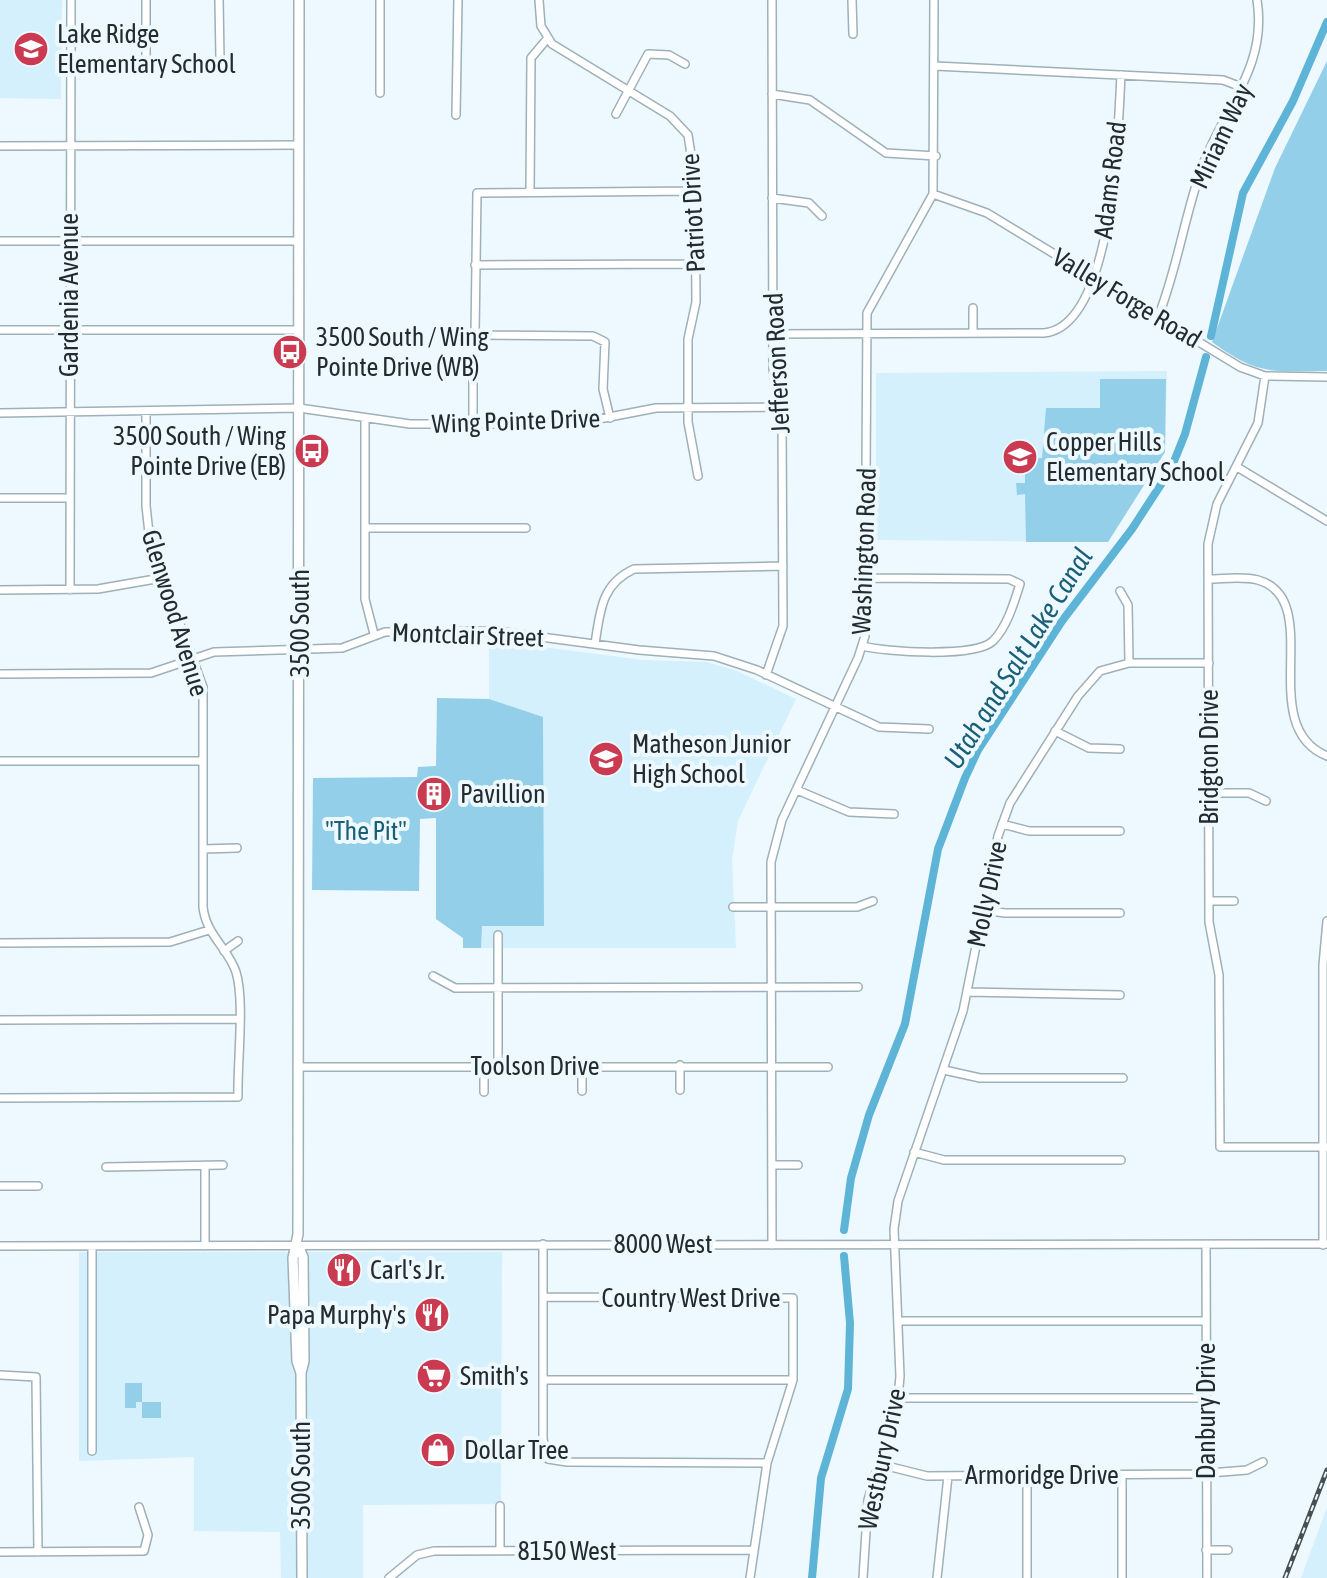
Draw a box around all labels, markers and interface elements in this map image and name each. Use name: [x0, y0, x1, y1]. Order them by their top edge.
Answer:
place label: Lake Ridge Elementary School: [57, 19, 236, 79]
school or university icon: Lake Ridge Elementary School: [12, 30, 50, 68]
street label: Miriam Way: [1184, 79, 1258, 193]
street label: Adams Road: [1088, 119, 1132, 241]
street label: Patriot Drive: [675, 153, 711, 273]
street label: Gardenia Avenue: [54, 213, 84, 377]
street label: Valley Forge Road: [1047, 242, 1207, 354]
street label: Jefferson Road: [758, 292, 796, 434]
place label: 3500 South / Wing Pointe Drive (WB): [316, 322, 490, 382]
bus stop icon: 3500 South / Wing Pointe Drive (WB): [271, 333, 309, 371]
street label: Wing Pointe Drive: [431, 403, 601, 439]
place label: 3500 South / Wing Pointe Drive (EB): [113, 421, 287, 481]
place label: Copper Hills Elementary School: [1046, 427, 1225, 487]
bus stop icon: 3500 South / Wing Pointe Drive (EB): [293, 432, 331, 470]
school or university icon: Copper Hills Elementary School: [1001, 438, 1039, 476]
street label: Washington Road: [846, 467, 882, 635]
street label: Glenwood Avenue: [135, 526, 215, 700]
water label: Utah and Salt Lake Canal: [937, 542, 1099, 774]
street label: 3500 South: [285, 569, 315, 677]
street label: Montclair Street: [391, 617, 545, 653]
street label: Bridgton Drive: [1194, 689, 1224, 825]
place label: Matheson Junior High School: [632, 729, 791, 789]
school or university icon: Matheson Junior High School: [587, 740, 625, 778]
building icon: Pavillion: [415, 775, 453, 813]
place label: Pavillion: [460, 779, 546, 809]
park label: "The Pit": [325, 816, 407, 846]
street label: Molly Drive: [961, 838, 1013, 950]
street label: Toolson Drive: [470, 1051, 600, 1081]
street label: 8000 West: [614, 1229, 712, 1259]
restaurant icon: Carl's Jr.: [325, 1251, 363, 1289]
place label: Carl's Jr.: [370, 1255, 445, 1285]
street label: Country West Drive: [601, 1283, 781, 1313]
restaurant icon: Papa Murphy's: [413, 1296, 451, 1334]
place label: Papa Murphy's: [267, 1300, 406, 1330]
street label: Danbury Drive: [1191, 1343, 1221, 1479]
supermarket icon: Smith's: [415, 1357, 453, 1395]
place label: Smith's: [460, 1361, 529, 1391]
street label: Westbury Drive: [852, 1386, 912, 1532]
street label: 3500 South: [286, 1421, 316, 1529]
shop icon: Dollar Tree: [419, 1431, 457, 1469]
place label: Dollar Tree: [464, 1435, 569, 1465]
street label: Armoridge Drive: [965, 1460, 1119, 1490]
street label: 8150 West: [518, 1536, 616, 1566]

